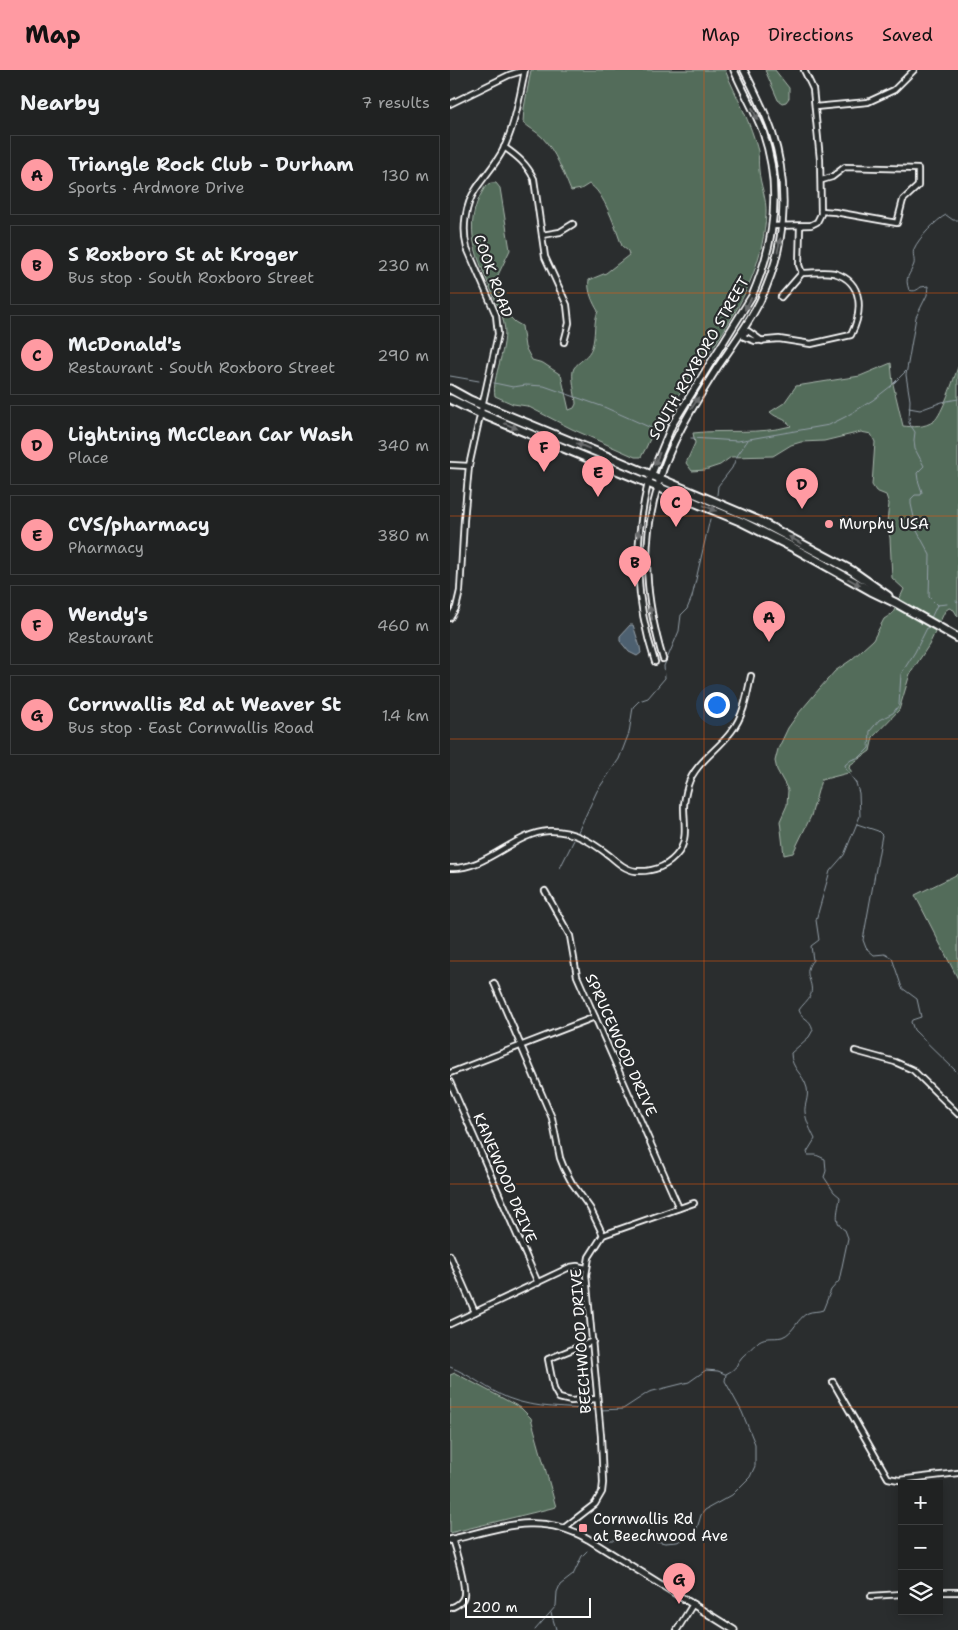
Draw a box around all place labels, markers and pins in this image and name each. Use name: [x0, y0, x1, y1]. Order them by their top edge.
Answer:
pin: F: [528, 431, 560, 472]
pin: E: [582, 456, 614, 497]
pin: D: [786, 468, 818, 509]
pin: C: [660, 486, 692, 527]
place label: Murphy USA: [839, 514, 929, 534]
marker: Murphy USA: [823, 518, 835, 530]
pin: B: [619, 546, 651, 587]
pin: A: [753, 601, 785, 642]
place label: Cornwallis Rd at Beechwood Ave: [593, 1509, 728, 1546]
marker: Cornwallis Rd at Beechwood Ave: [577, 1522, 589, 1534]
pin: G: [663, 1563, 695, 1604]

